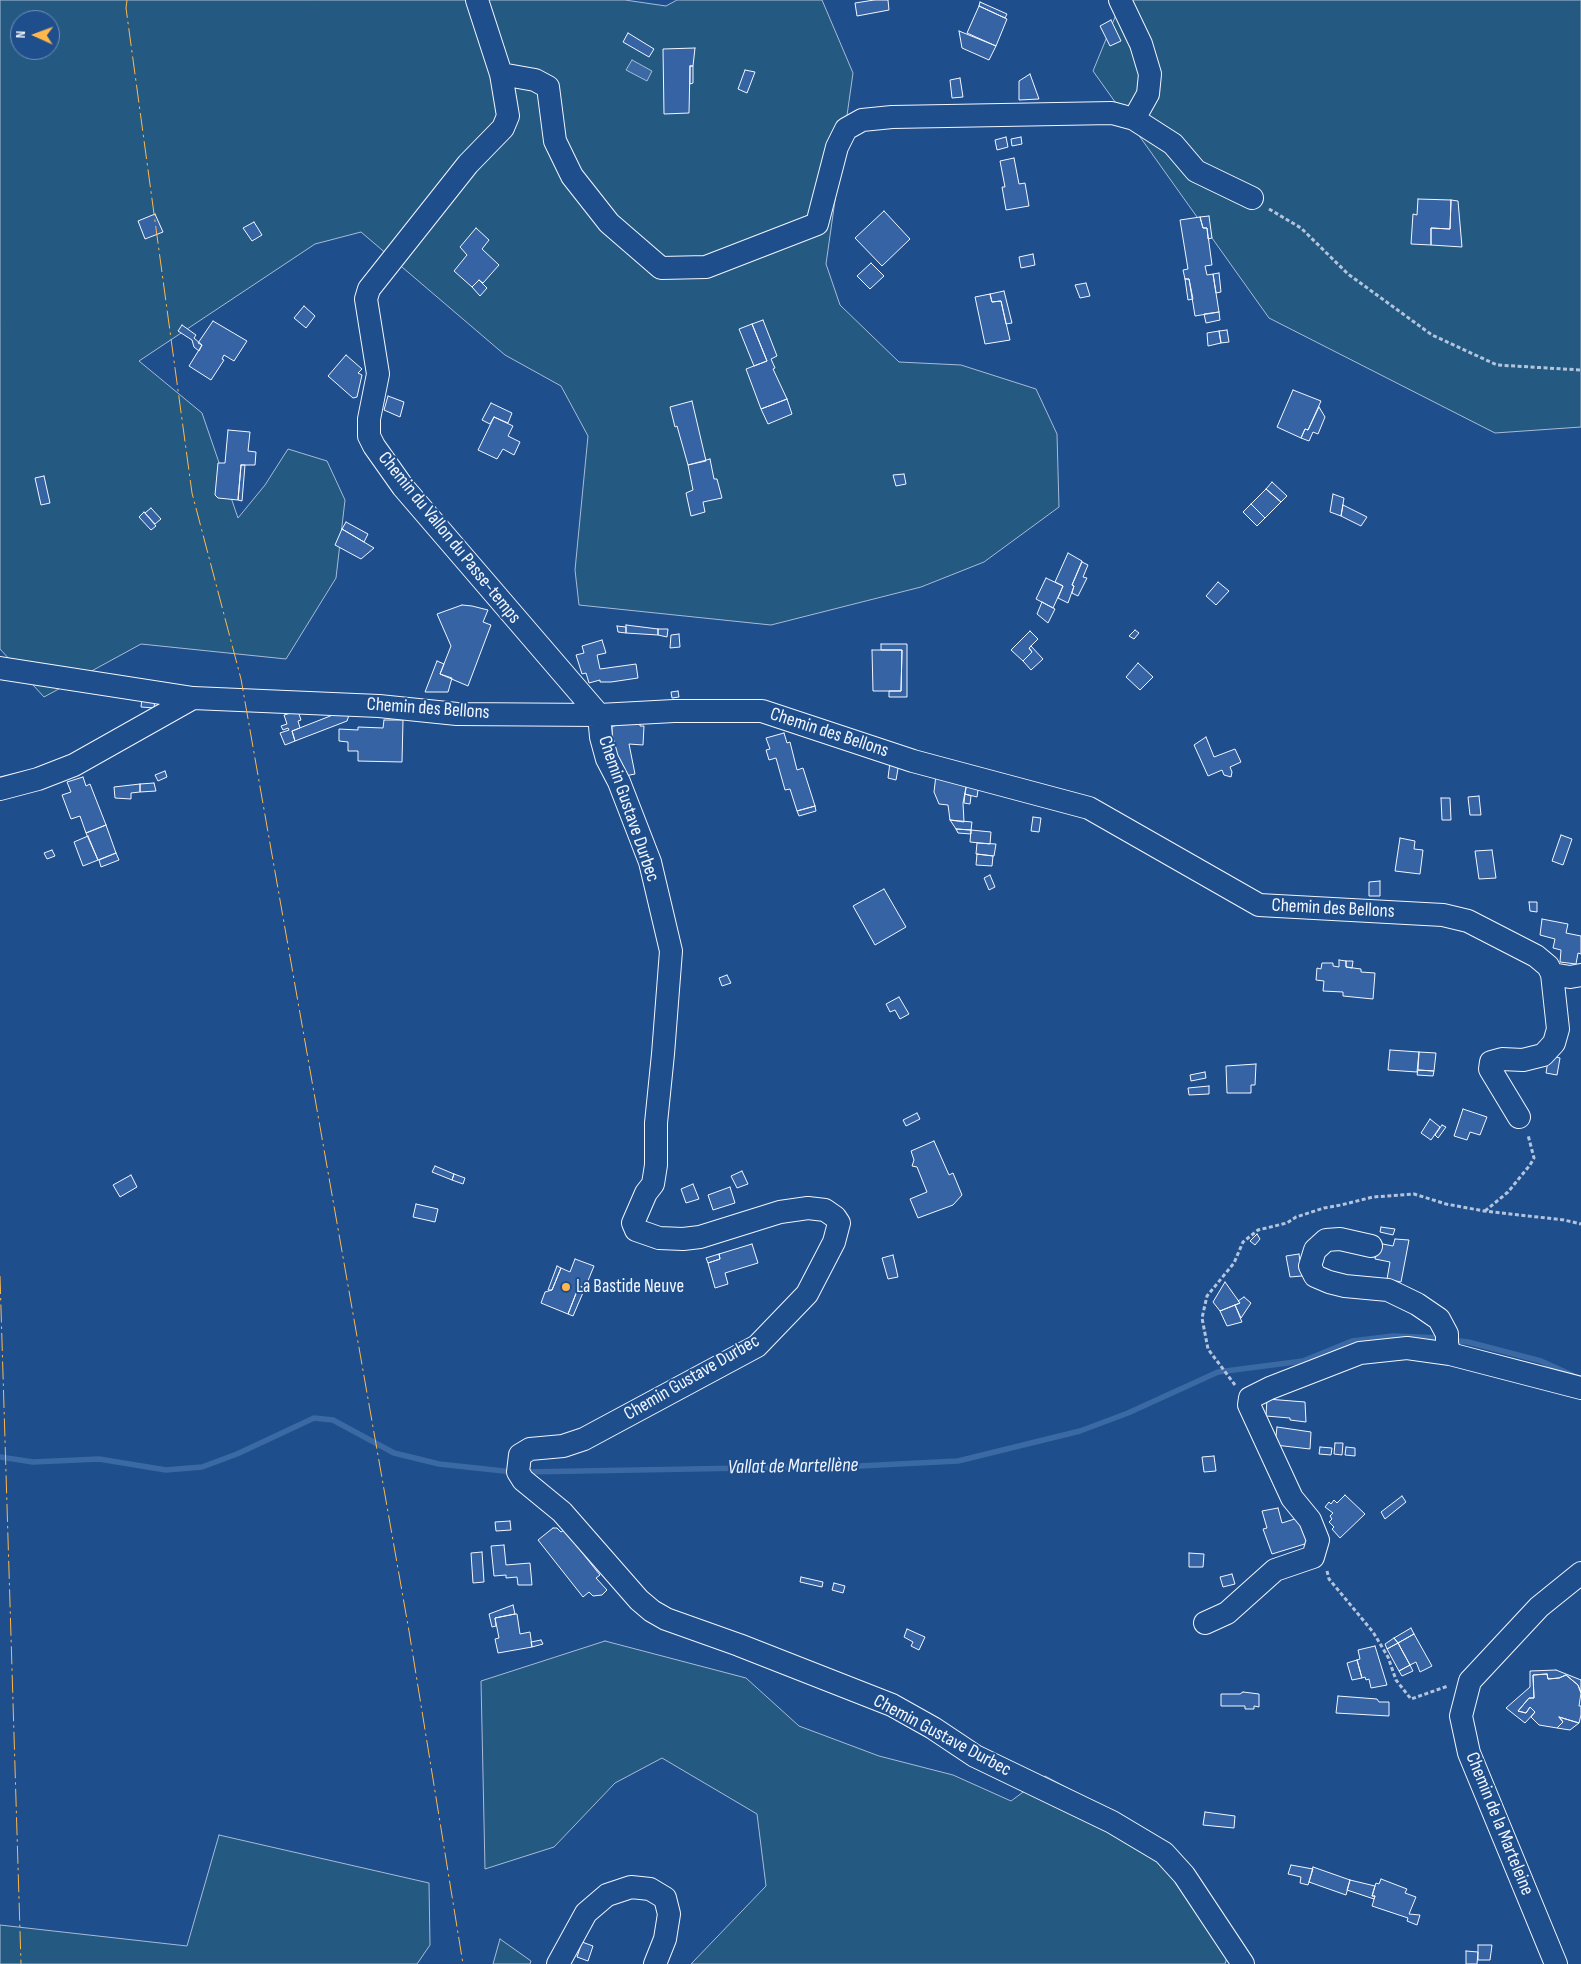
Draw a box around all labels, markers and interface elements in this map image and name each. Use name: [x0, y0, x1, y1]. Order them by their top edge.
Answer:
north arrow: [10, 10, 60, 60]
text: N: [12, 30, 29, 39]
street label: Chemin du Vallon du Passe-temps: [373, 448, 525, 628]
street label: Chemin des Bellons: [366, 693, 490, 725]
street label: Chemin des Bellons: [767, 703, 891, 763]
street label: Chemin Gustave Durbec: [592, 733, 664, 885]
street label: Chemin des Bellons: [1271, 894, 1395, 924]
place label: La Bastide Neuve: [576, 1276, 684, 1298]
marker: La Bastide Neuve: [560, 1281, 572, 1293]
street label: Chemin Gustave Durbec: [620, 1330, 764, 1426]
water label: Vallat de Martellène: [728, 1454, 858, 1480]
street label: Chemin Gustave Durbec: [869, 1690, 1015, 1782]
street label: Chemin de la Marteleine: [1460, 1749, 1538, 1899]

